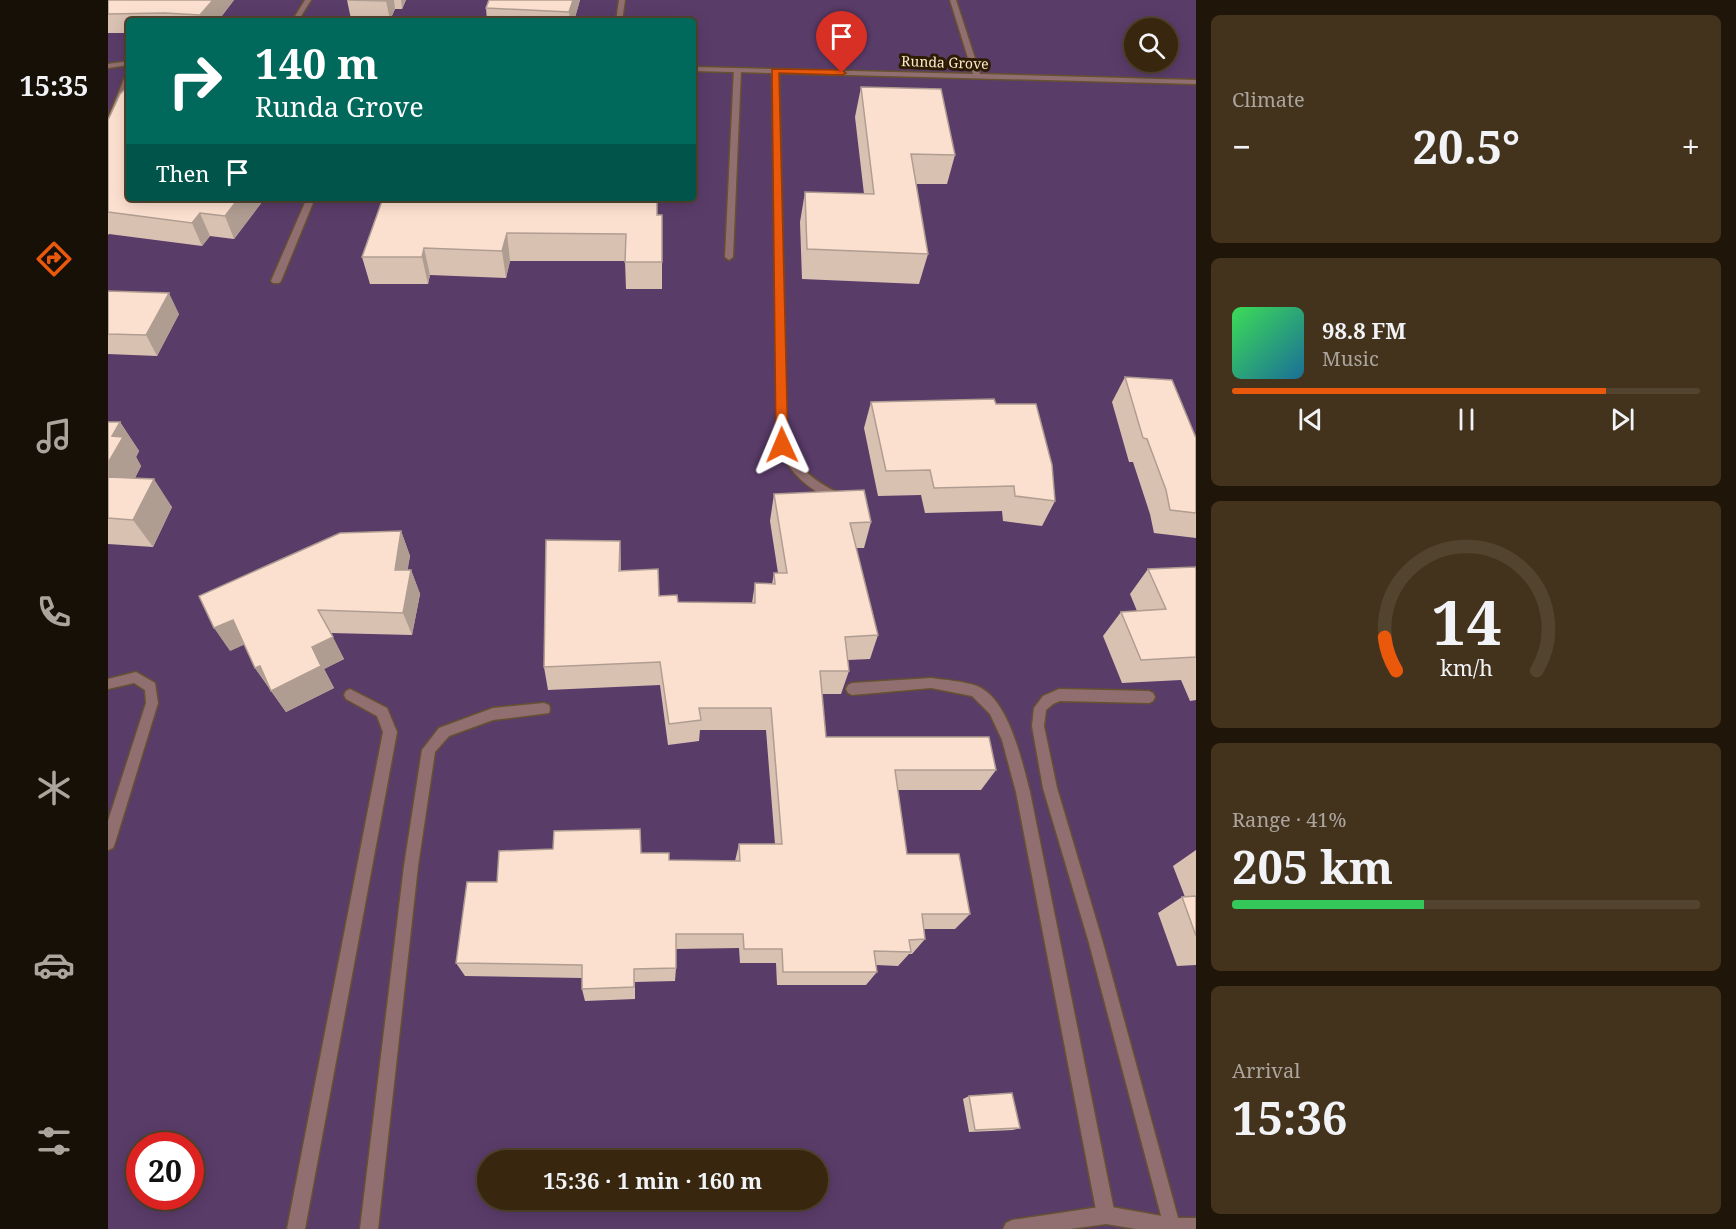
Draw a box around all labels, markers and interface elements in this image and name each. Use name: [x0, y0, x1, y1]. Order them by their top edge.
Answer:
pin: [816, 11, 867, 73]
map controls: [1124, 18, 1178, 72]
button: search: [1124, 18, 1178, 72]
icon: arrive: [825, 20, 858, 53]
text: 140 m: [255, 34, 379, 91]
icon: right: [156, 42, 234, 120]
street label: Runda Grove: [901, 51, 989, 73]
text: 15:35: [19, 67, 89, 104]
text: Climate: [1232, 86, 1305, 113]
text: Runda Grove: [255, 88, 424, 125]
text: 20.5°: [1413, 116, 1520, 177]
text: −: [1232, 124, 1251, 169]
text: +: [1682, 124, 1700, 169]
icon: arrive: [221, 156, 254, 189]
text: Then: [156, 158, 209, 188]
icon: directions: [33, 238, 75, 280]
text: 98.8 FM: [1322, 315, 1406, 345]
text: Music: [1322, 345, 1379, 372]
icon: previous: [1294, 403, 1327, 436]
icon: pause: [1450, 403, 1483, 436]
icon: next: [1606, 403, 1639, 436]
position arrow: [750, 413, 814, 477]
icon: music: [33, 415, 75, 457]
text: 14: [1431, 579, 1501, 664]
icon: phone: [33, 591, 75, 633]
text: km/h: [1440, 654, 1493, 683]
icon: climate: [33, 767, 75, 809]
text: Range · 41%: [1232, 806, 1346, 833]
text: 205 km: [1232, 836, 1393, 897]
icon: car: [33, 944, 75, 986]
text: Arrival: [1232, 1057, 1300, 1084]
text: 15:36: [1232, 1087, 1347, 1148]
icon: filters: [33, 1120, 75, 1162]
speed limit sign: 20: [126, 1132, 204, 1210]
text: 15:36 · 1 min · 160 m: [543, 1165, 762, 1195]

